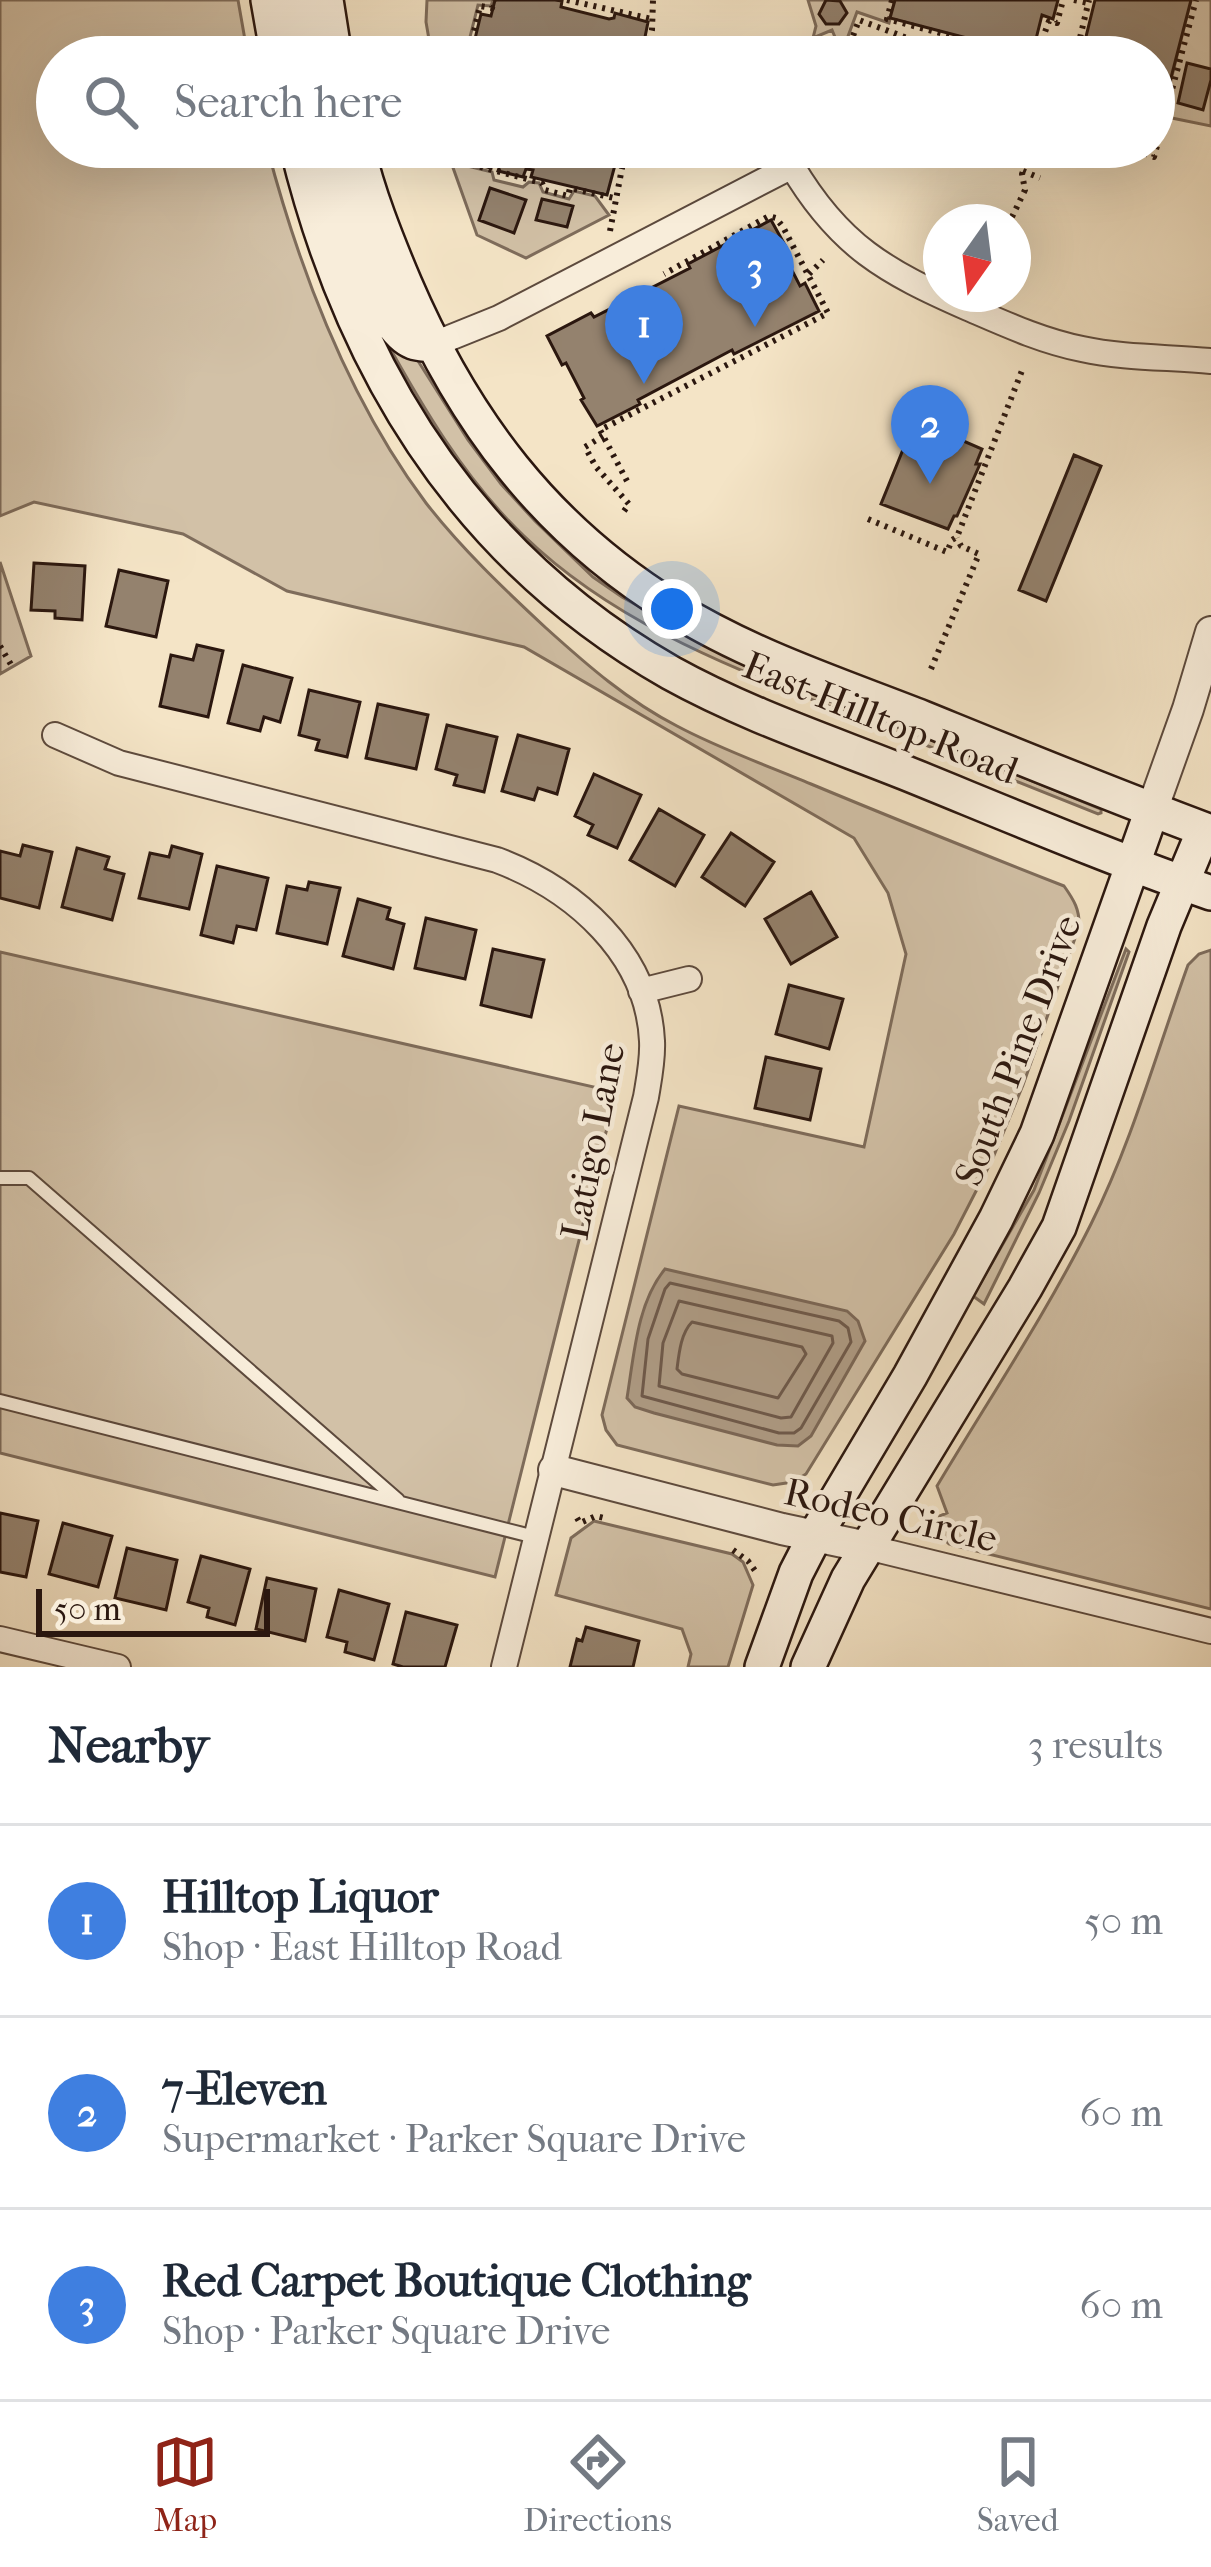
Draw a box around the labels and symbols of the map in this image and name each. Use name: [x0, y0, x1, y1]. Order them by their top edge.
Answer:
north arrow: [923, 204, 1031, 312]
pin: 3: [716, 228, 794, 327]
pin: 1: [605, 285, 683, 384]
pin: 2: [891, 385, 969, 484]
your location: [642, 579, 702, 639]
street label: East Hilltop Road: [737, 642, 1025, 794]
street label: South Pine Drive: [945, 909, 1091, 1192]
street label: Latigo Lane: [551, 1039, 635, 1243]
street label: Rodeo Circle: [780, 1468, 1002, 1562]
scale bar: [36, 1583, 270, 1636]

